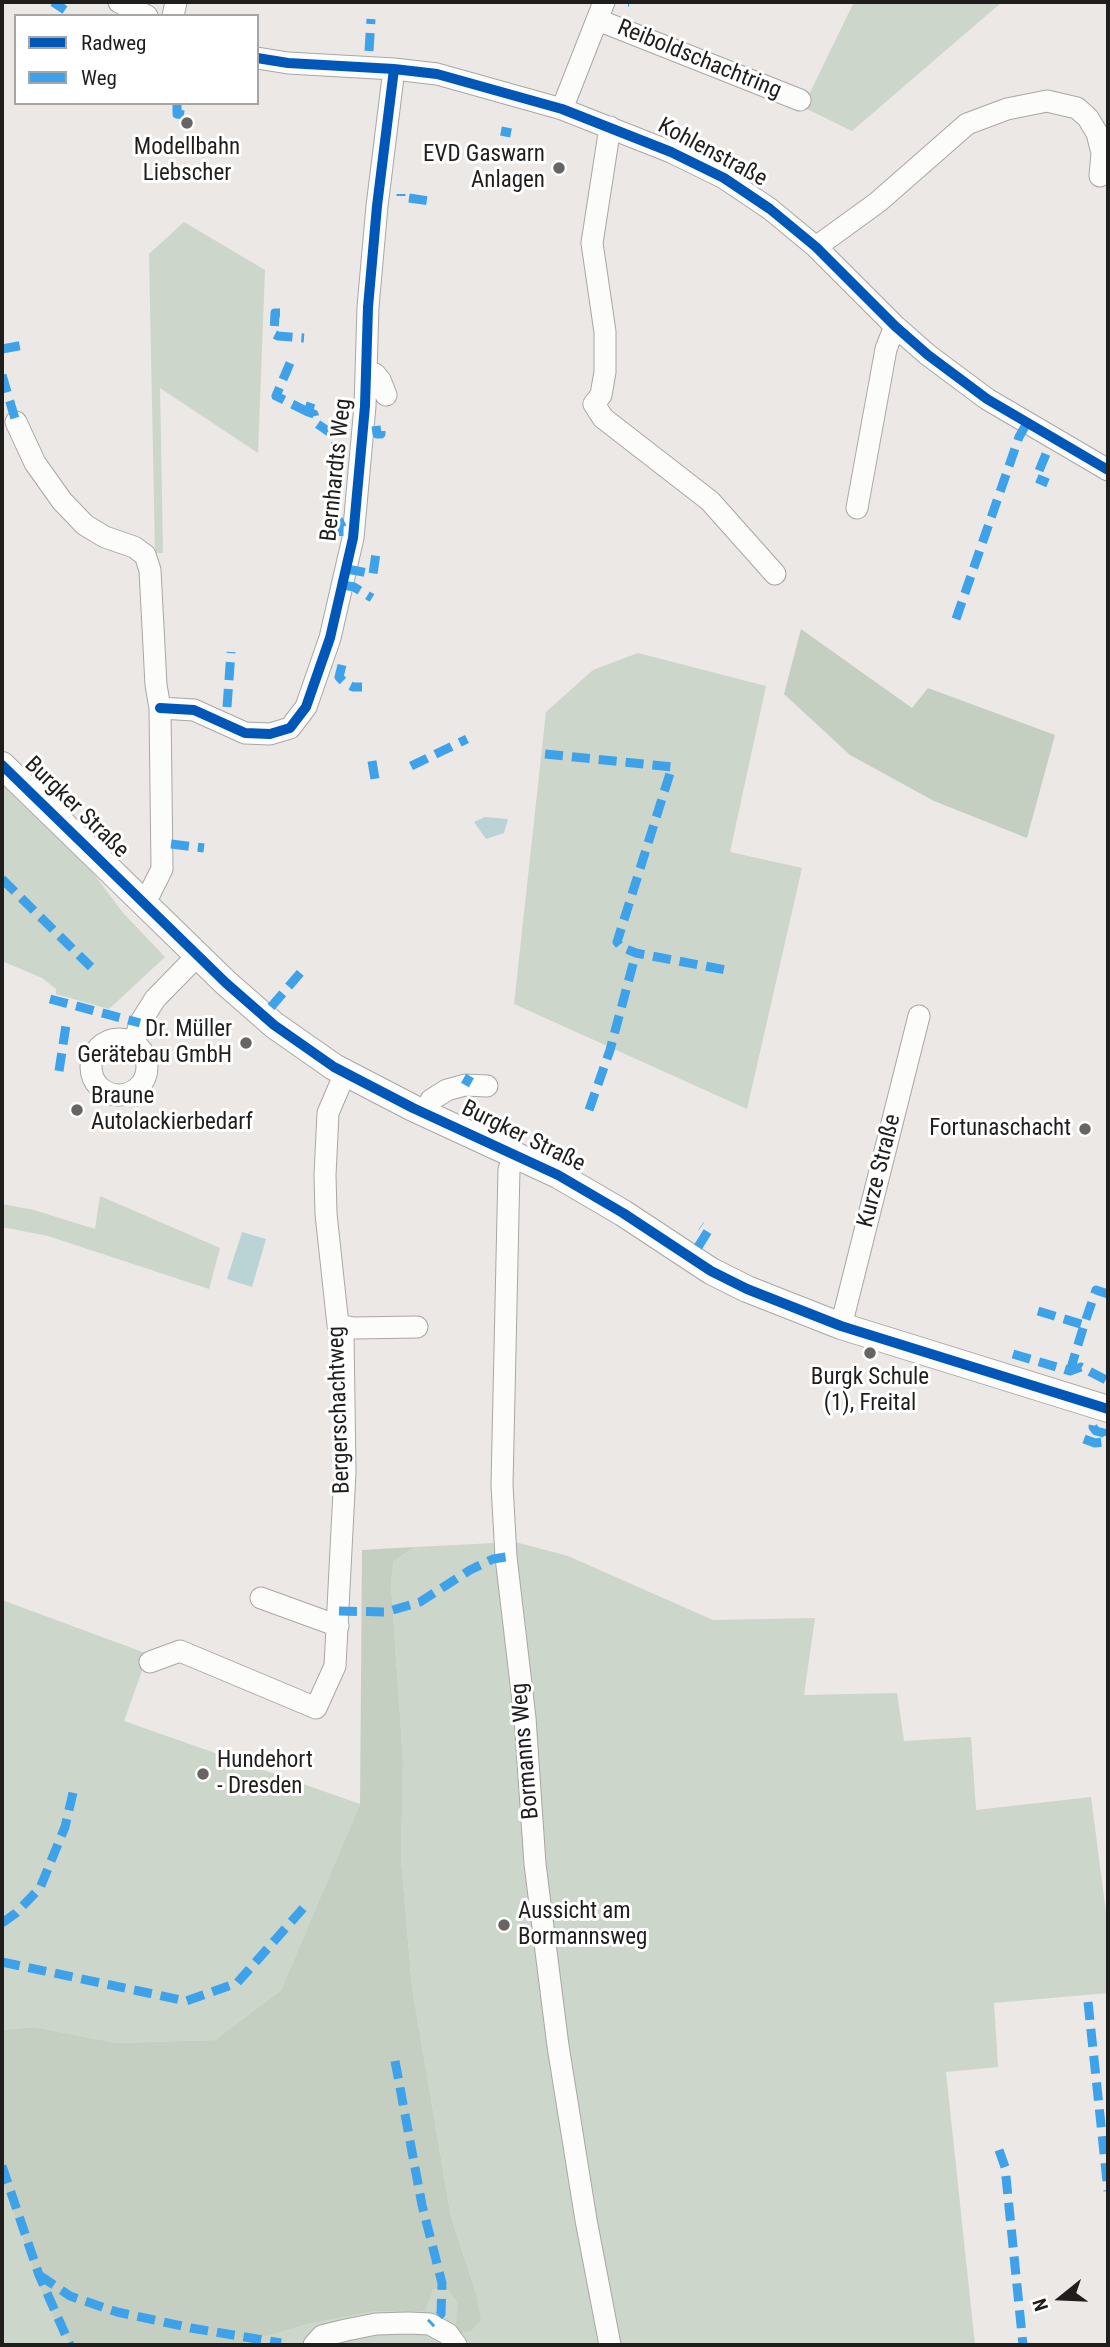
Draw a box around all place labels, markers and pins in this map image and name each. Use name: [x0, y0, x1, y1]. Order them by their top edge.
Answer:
marker: Modellbahn Liebscher: [179, 115, 195, 131]
place label: Modellbahn Liebscher: [134, 134, 240, 188]
place label: EVD Gaswarn Anlagen: [423, 141, 545, 195]
marker: EVD Gaswarn Anlagen: [551, 160, 567, 176]
place label: Dr. Müller Gerätebau GmbH: [77, 1016, 232, 1070]
marker: Dr. Müller Gerätebau GmbH: [238, 1035, 254, 1051]
place label: Braune Autolackierbedarf: [91, 1083, 253, 1137]
marker: Braune Autolackierbedarf: [69, 1102, 85, 1118]
place label: Fortunaschacht: [929, 1115, 1071, 1143]
marker: Fortunaschacht: [1077, 1121, 1093, 1137]
marker: Burgk Schule (1), Freital: [862, 1345, 878, 1361]
place label: Burgk Schule (1), Freital: [811, 1364, 929, 1418]
place label: Hundehort - Dresden: [217, 1747, 313, 1801]
marker: Hundehort - Dresden: [195, 1766, 211, 1782]
place label: Aussicht am Bormannsweg: [518, 1898, 647, 1952]
marker: Aussicht am Bormannsweg: [496, 1917, 512, 1933]

